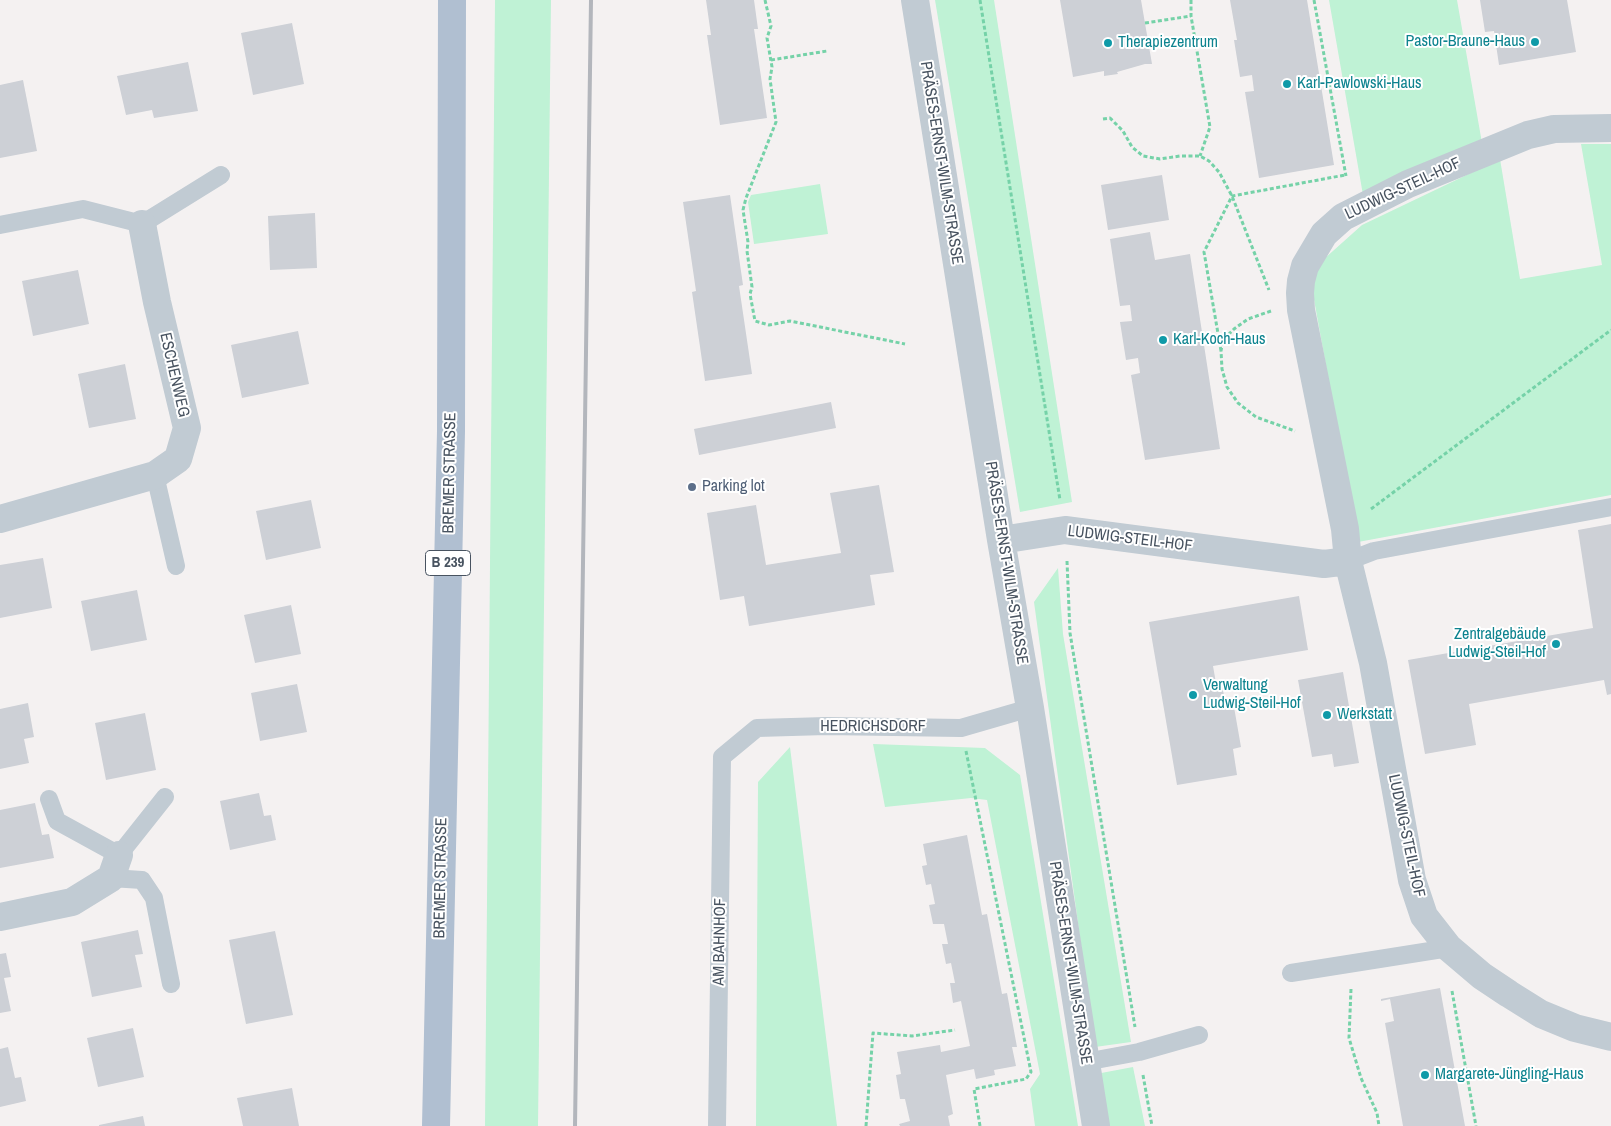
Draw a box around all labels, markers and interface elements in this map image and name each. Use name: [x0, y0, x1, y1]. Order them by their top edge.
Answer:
place label: Pastor-Braune-Haus: [1405, 32, 1525, 52]
place label: Therapiezentrum: [1118, 33, 1218, 53]
marker: Pastor-Braune-Haus: [1529, 36, 1541, 48]
marker: Therapiezentrum: [1102, 37, 1114, 49]
street label: PRÄSES-ERNST-WILM-STRASSE: [915, 60, 967, 266]
place label: Karl-Pawlowski-Haus: [1297, 74, 1422, 94]
marker: Karl-Pawlowski-Haus: [1281, 78, 1293, 90]
street label: LUDWIG-STEIL-HOF: [1342, 154, 1464, 224]
place label: Karl-Koch-Haus: [1173, 330, 1266, 350]
street label: ESCHENWEG: [155, 331, 193, 419]
marker: Karl-Koch-Haus: [1157, 334, 1169, 346]
street label: BREMER STRASSE: [439, 412, 461, 534]
street label: PRÄSES-ERNST-WILM-STRASSE: [980, 460, 1032, 666]
place label: Parking lot: [702, 477, 765, 497]
marker: Parking lot: [686, 481, 698, 493]
street label: LUDWIG-STEIL-HOF: [1067, 522, 1193, 556]
road number: B 239: [426, 550, 470, 576]
place label: Zentralgebäude Ludwig-Steil-Hof: [1448, 625, 1546, 663]
marker: Zentralgebäude Ludwig-Steil-Hof: [1550, 638, 1562, 650]
place label: Verwaltung Ludwig-Steil-Hof: [1203, 676, 1301, 714]
marker: Verwaltung Ludwig-Steil-Hof: [1187, 689, 1199, 701]
place label: Werkstatt: [1337, 705, 1392, 725]
marker: Werkstatt: [1321, 709, 1333, 721]
street label: HEDRICHSDORF: [820, 717, 926, 737]
street label: LUDWIG-STEIL-HOF: [1384, 773, 1428, 899]
street label: BREMER STRASSE: [430, 817, 452, 939]
street label: PRÄSES-ERNST-WILM-STRASSE: [1044, 860, 1096, 1066]
street label: AM BAHNHOF: [710, 898, 730, 986]
place label: Margarete-Jüngling-Haus: [1435, 1065, 1584, 1085]
marker: Margarete-Jüngling-Haus: [1419, 1069, 1431, 1081]

